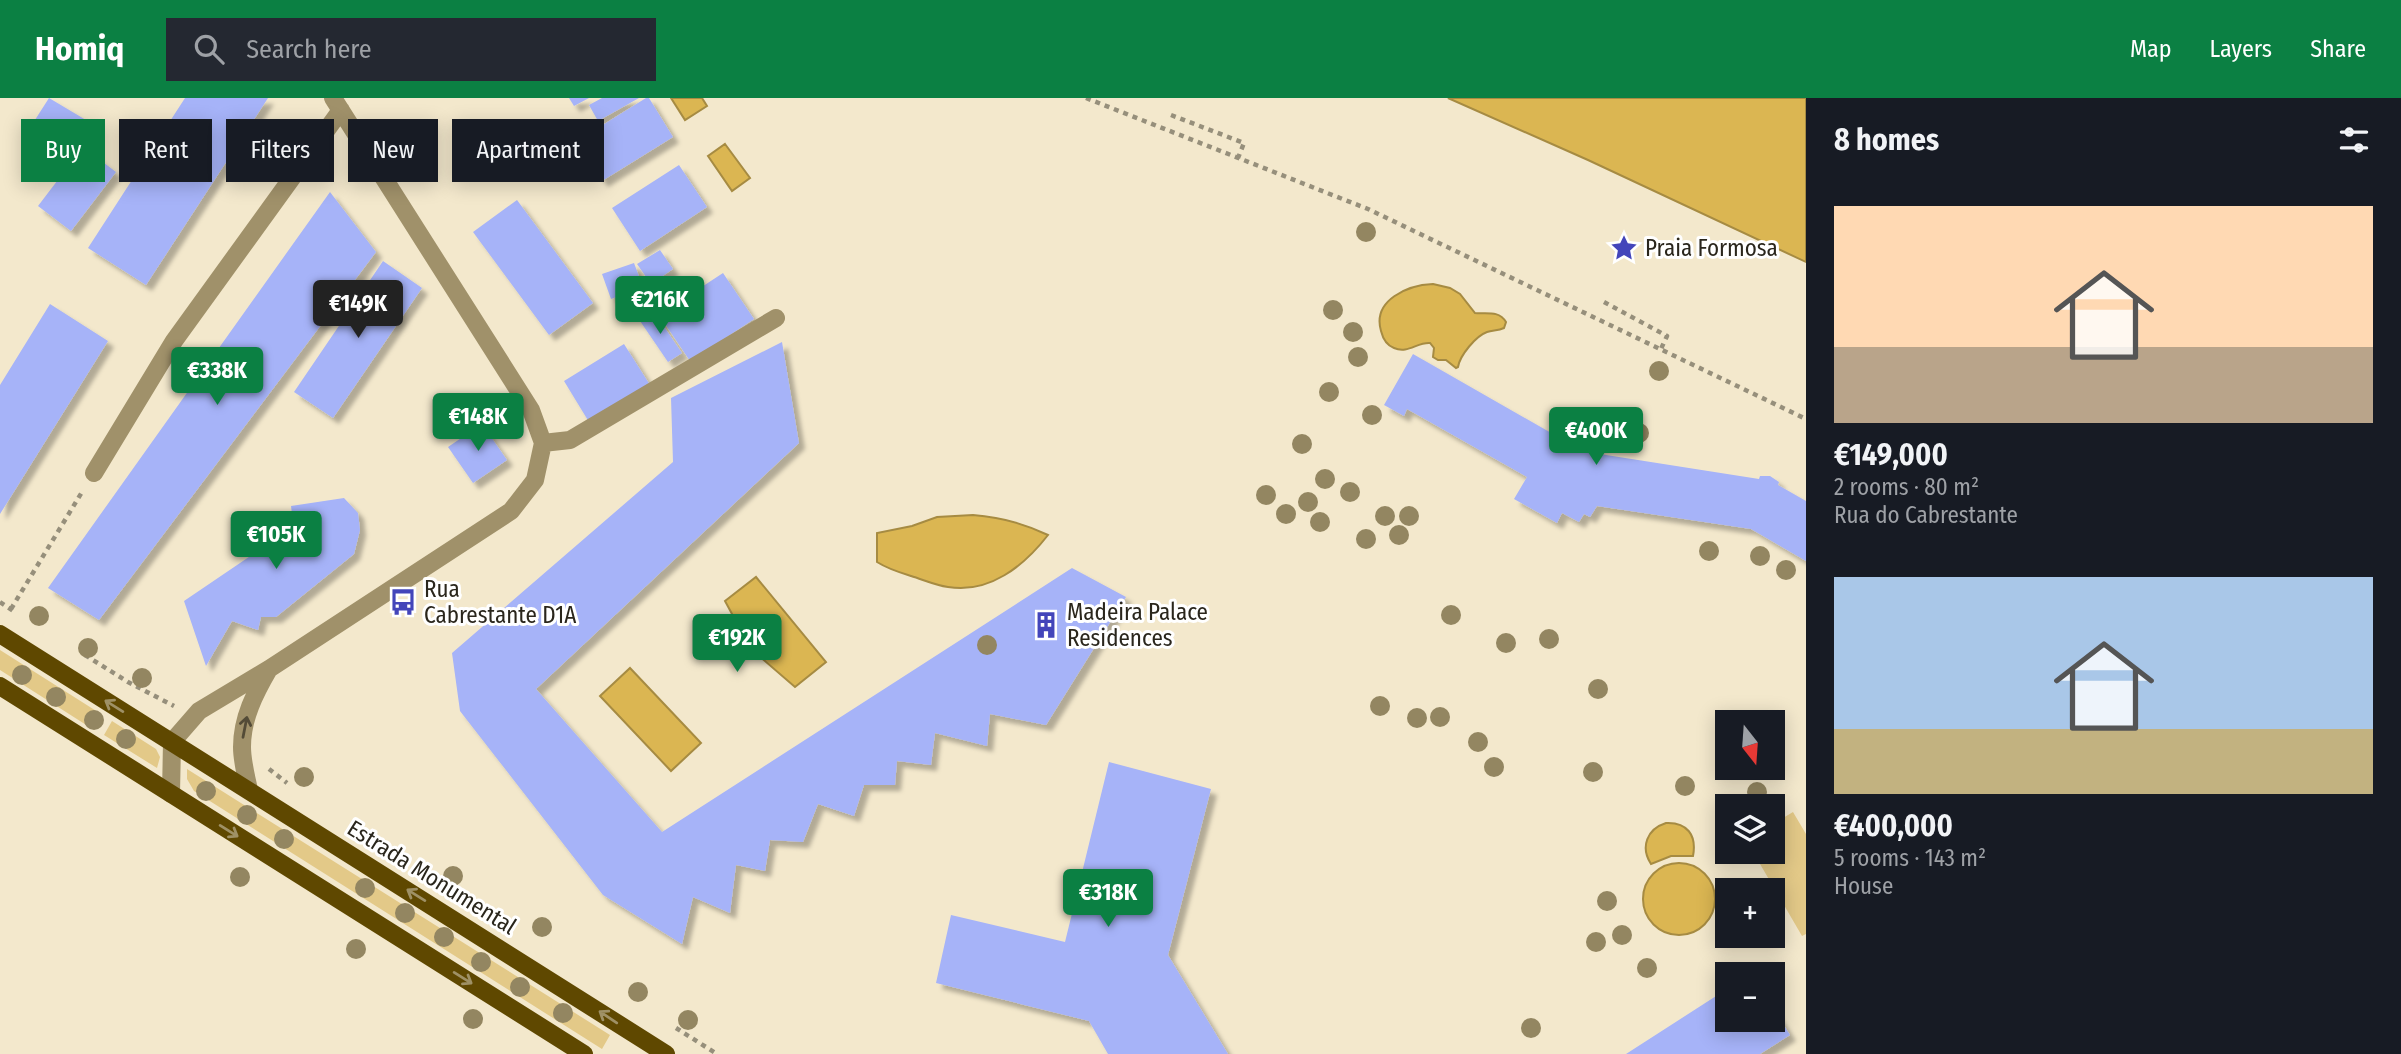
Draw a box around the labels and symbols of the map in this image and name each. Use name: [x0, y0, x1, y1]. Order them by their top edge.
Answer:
place icon: Praia Formosa: [1609, 233, 1639, 263]
place label: Praia Formosa: [1645, 234, 1778, 262]
pin: €216K: [611, 276, 709, 336]
pin: €149K: [309, 280, 407, 340]
pin: €338K: [168, 348, 266, 407]
pin: €148K: [429, 394, 527, 453]
pin: €400K: [1547, 408, 1645, 467]
pin: €105K: [227, 512, 325, 571]
place label: Rua Cabrestante D1A: [424, 575, 576, 629]
bus stop icon: Rua Cabrestante D1A: [388, 587, 418, 617]
place label: Madeira Palace Residences: [1067, 598, 1208, 652]
building icon: Madeira Palace Residences: [1031, 610, 1061, 640]
pin: €192K: [688, 614, 786, 674]
one-way arrow: [105, 698, 125, 712]
north arrow: [1715, 710, 1785, 780]
one-way arrow: [239, 717, 252, 739]
street label: Estrada Monumental: [342, 814, 522, 940]
one-way arrow: [218, 824, 238, 838]
pin: €318K: [1059, 870, 1157, 929]
one-way arrow: [407, 888, 426, 903]
one-way arrow: [452, 971, 472, 985]
one-way arrow: [599, 1010, 618, 1025]

